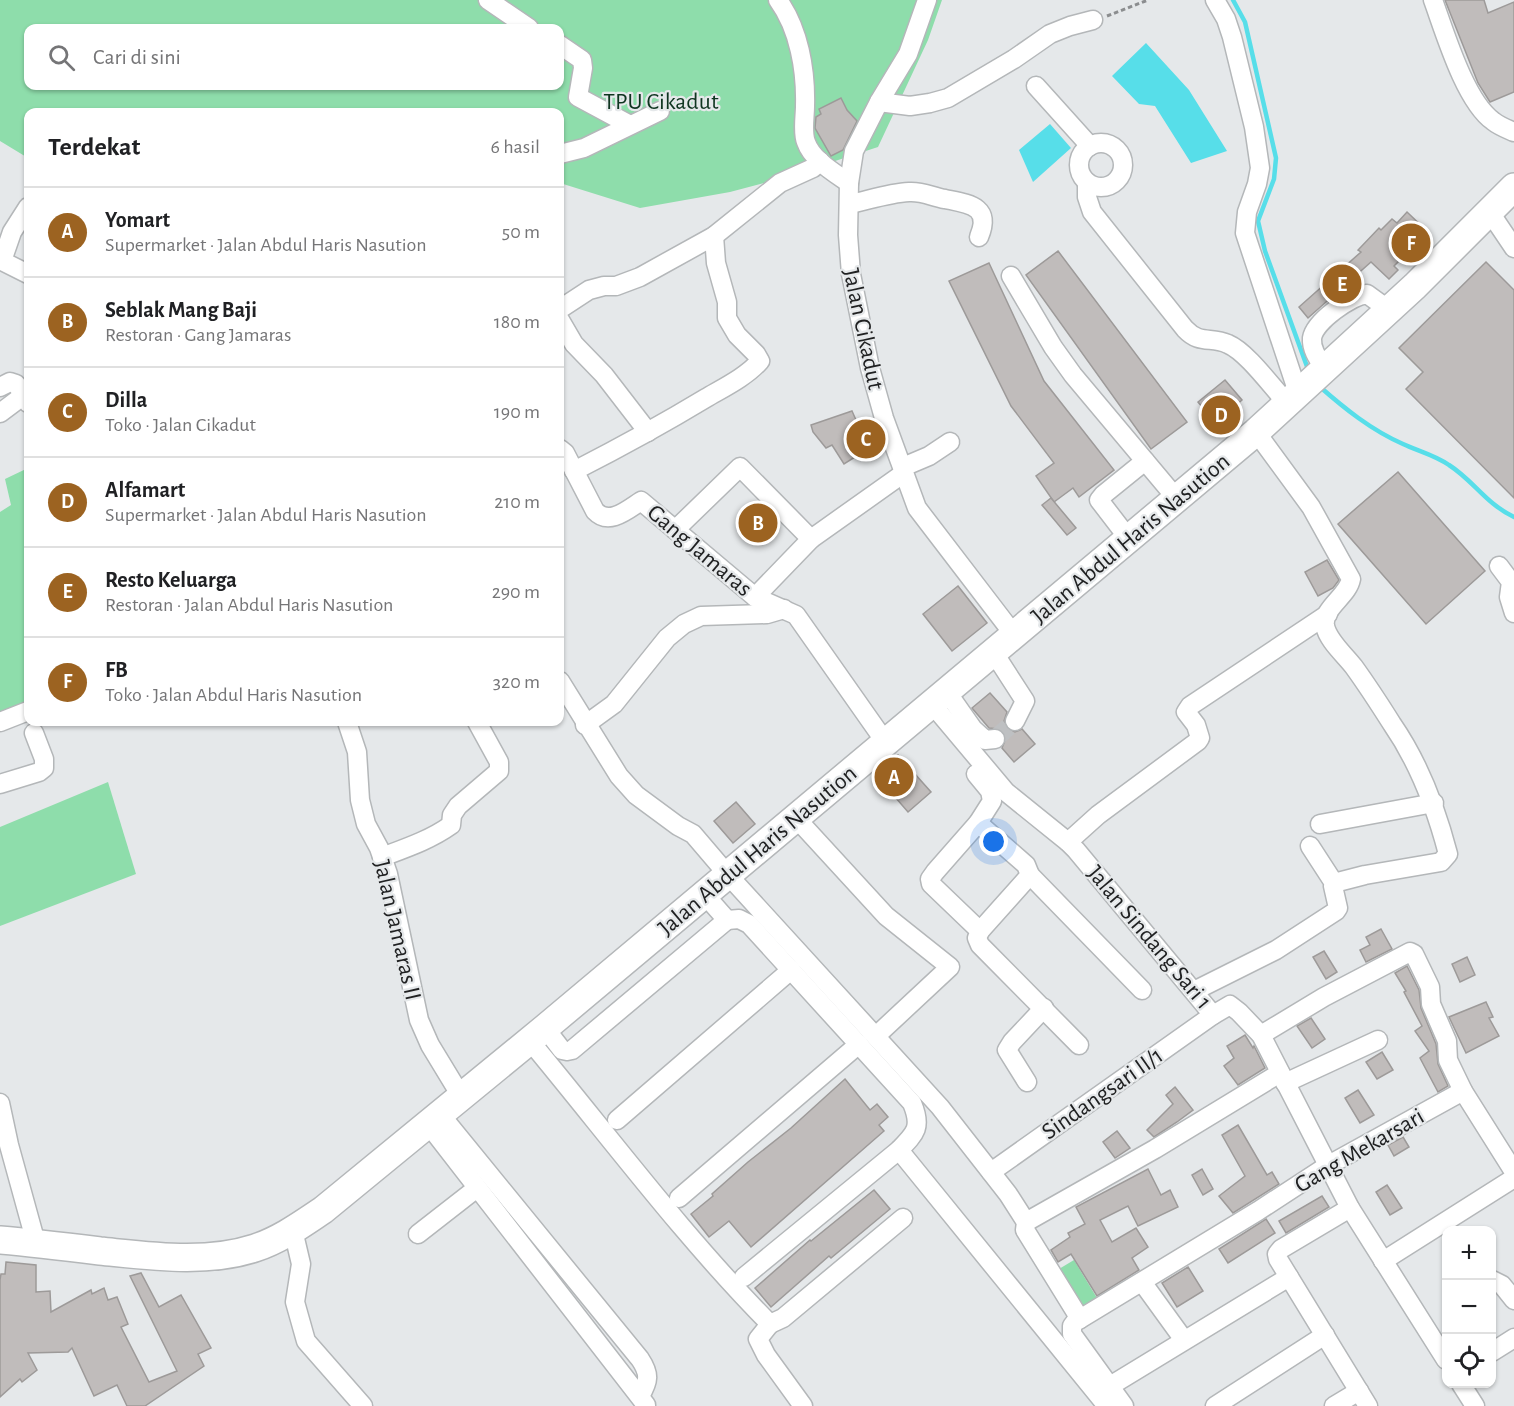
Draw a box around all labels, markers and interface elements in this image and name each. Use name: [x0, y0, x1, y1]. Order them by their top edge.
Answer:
search box: [24, 24, 564, 90]
icon: search: [45, 41, 78, 74]
text: Cari di sini: [93, 46, 181, 68]
park label: TPU Cikadut: [603, 90, 719, 114]
text: Terdekat: [48, 134, 140, 160]
text: 6 hasil: [490, 137, 540, 157]
text: Yomart: [105, 209, 170, 231]
pin: F: [1392, 220, 1430, 266]
text: A: [62, 222, 74, 242]
text: 50 m: [502, 222, 540, 242]
text: Supermarket · Jalan Abdul Haris Nasution: [105, 235, 426, 255]
pin: E: [1322, 262, 1362, 306]
street label: Jalan Cikadut: [838, 266, 888, 392]
text: Seblak Mang Baji: [105, 299, 257, 321]
text: B: [62, 312, 73, 332]
text: 180 m: [494, 312, 540, 332]
text: Restoran · Gang Jamaras: [105, 325, 292, 345]
text: Dilla: [105, 389, 147, 411]
pin: D: [1202, 392, 1240, 438]
text: C: [62, 402, 73, 422]
text: 190 m: [494, 402, 540, 422]
text: Toko · Jalan Cikadut: [105, 415, 256, 435]
pin: C: [846, 416, 886, 462]
street label: Jalan Abdul Haris Nasution: [1027, 449, 1234, 629]
text: Alfamart: [105, 479, 185, 501]
text: D: [61, 492, 74, 512]
text: 210 m: [494, 492, 540, 512]
street label: Gang Jamaras: [642, 500, 756, 601]
pin: B: [738, 500, 777, 546]
text: Supermarket · Jalan Abdul Haris Nasution: [105, 505, 426, 525]
text: Resto Keluarga: [105, 569, 237, 591]
text: E: [62, 582, 73, 602]
text: 290 m: [492, 582, 540, 602]
text: Restoran · Jalan Abdul Haris Nasution: [105, 595, 393, 615]
text: FB: [105, 659, 128, 681]
text: F: [63, 672, 72, 692]
text: 320 m: [493, 672, 540, 692]
text: Toko · Jalan Abdul Haris Nasution: [105, 685, 362, 705]
pin: A: [874, 754, 914, 800]
street label: Jalan Abdul Haris Nasution: [654, 761, 861, 941]
your location: [979, 827, 1008, 856]
street label: Jalan Jamaras II: [369, 858, 425, 1003]
street label: Jalan Sindang Sari 1: [1082, 861, 1216, 1014]
street label: Sindangsari II/1: [1037, 1043, 1168, 1144]
street label: Gang Mekarsari: [1291, 1104, 1428, 1197]
map controls: [1442, 1226, 1496, 1388]
button: +: [1442, 1226, 1496, 1280]
button: −: [1442, 1280, 1496, 1334]
button: locate: [1442, 1334, 1496, 1388]

